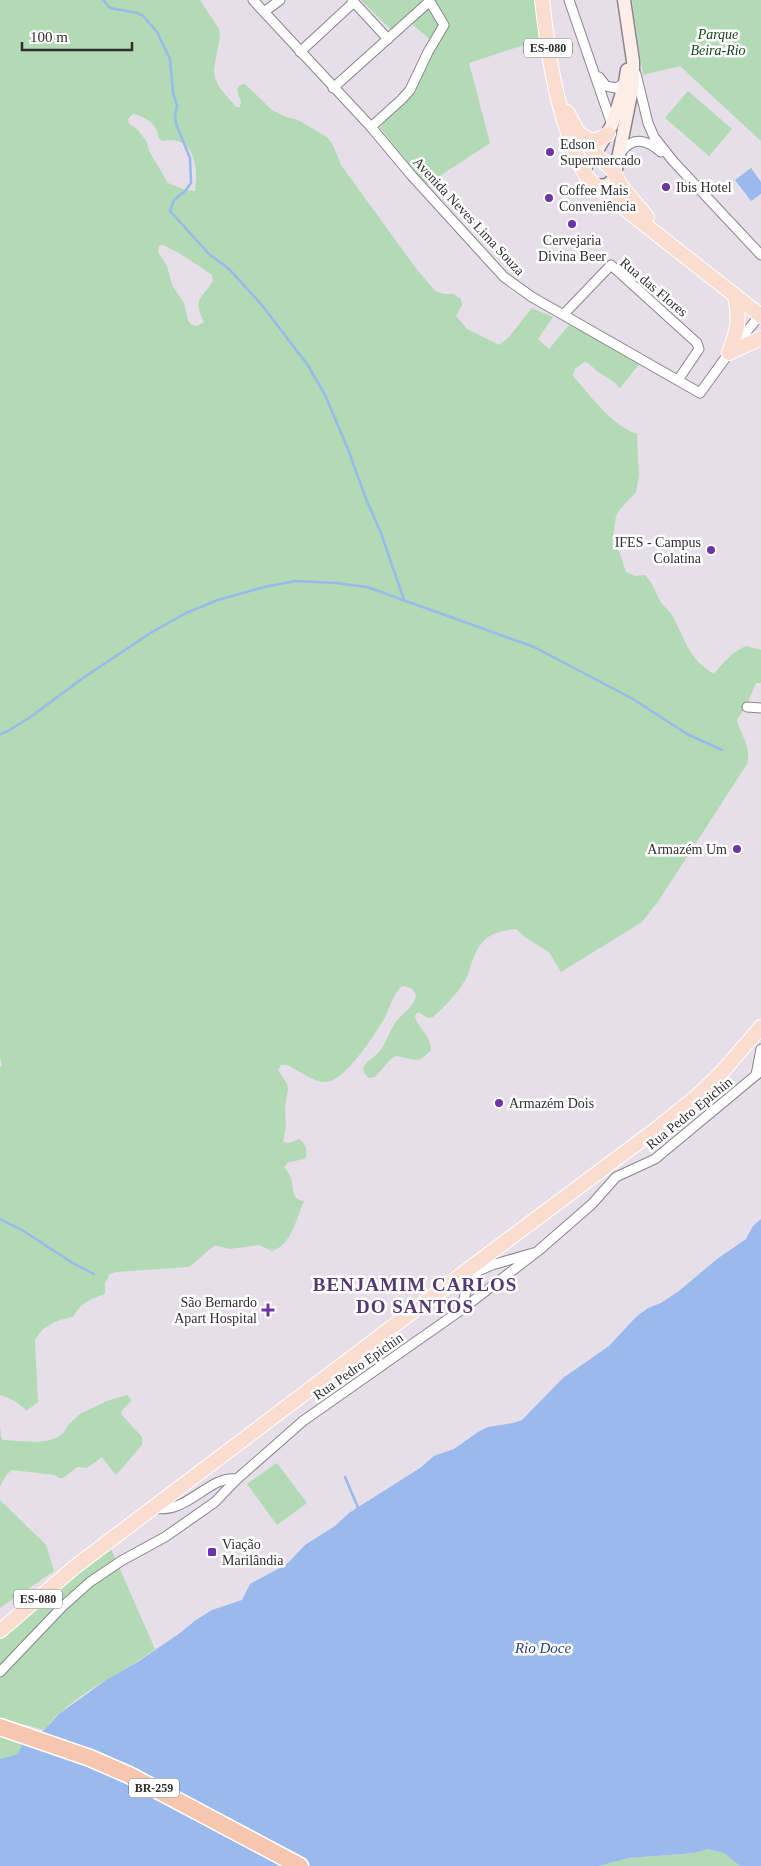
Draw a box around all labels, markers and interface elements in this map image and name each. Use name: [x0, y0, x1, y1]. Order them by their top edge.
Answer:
scale bar: [22, 20, 132, 52]
park label: Parque Beira-Rio: [690, 27, 746, 58]
text: 100 m: [30, 29, 68, 45]
road number: ES-080: [524, 38, 572, 58]
place label: Edson Supermercado: [560, 137, 641, 168]
marker: Edson Supermercado: [544, 146, 556, 158]
street label: Avenida Neves Lima Souza: [410, 154, 528, 279]
place label: Ibis Hotel: [676, 180, 732, 195]
marker: Ibis Hotel: [660, 181, 672, 193]
place label: Coffee Mais Conveniência: [559, 183, 637, 214]
marker: Coffee Mais Conveniência: [543, 192, 555, 204]
marker: Cervejaria Divina Beer: [566, 218, 578, 230]
place label: Cervejaria Divina Beer: [538, 233, 606, 264]
street label: Rua das Flores: [617, 255, 690, 320]
place label: IFES - Campus Colatina: [615, 535, 702, 566]
marker: IFES - Campus Colatina: [705, 544, 717, 556]
place label: Armazém Um: [647, 842, 727, 857]
marker: Armazém Um: [731, 843, 743, 855]
street label: Rua Pedro Epichin: [643, 1074, 735, 1152]
place label: Armazém Dois: [509, 1096, 594, 1111]
marker: Armazém Dois: [493, 1097, 505, 1109]
district label: BENJAMIM CARLOS DO SANTOS: [313, 1274, 517, 1317]
place label: São Bernardo Apart Hospital: [174, 1295, 257, 1326]
marker: São Bernardo Apart Hospital: [261, 1303, 275, 1317]
street label: Rua Pedro Epichin: [311, 1330, 406, 1403]
place label: Viação Marilândia: [222, 1537, 284, 1568]
marker: Viação Marilândia: [206, 1546, 218, 1558]
road number: ES-080: [14, 1590, 62, 1608]
water label: Rio Doce: [514, 1640, 571, 1656]
road number: BR-259: [129, 1779, 179, 1798]

